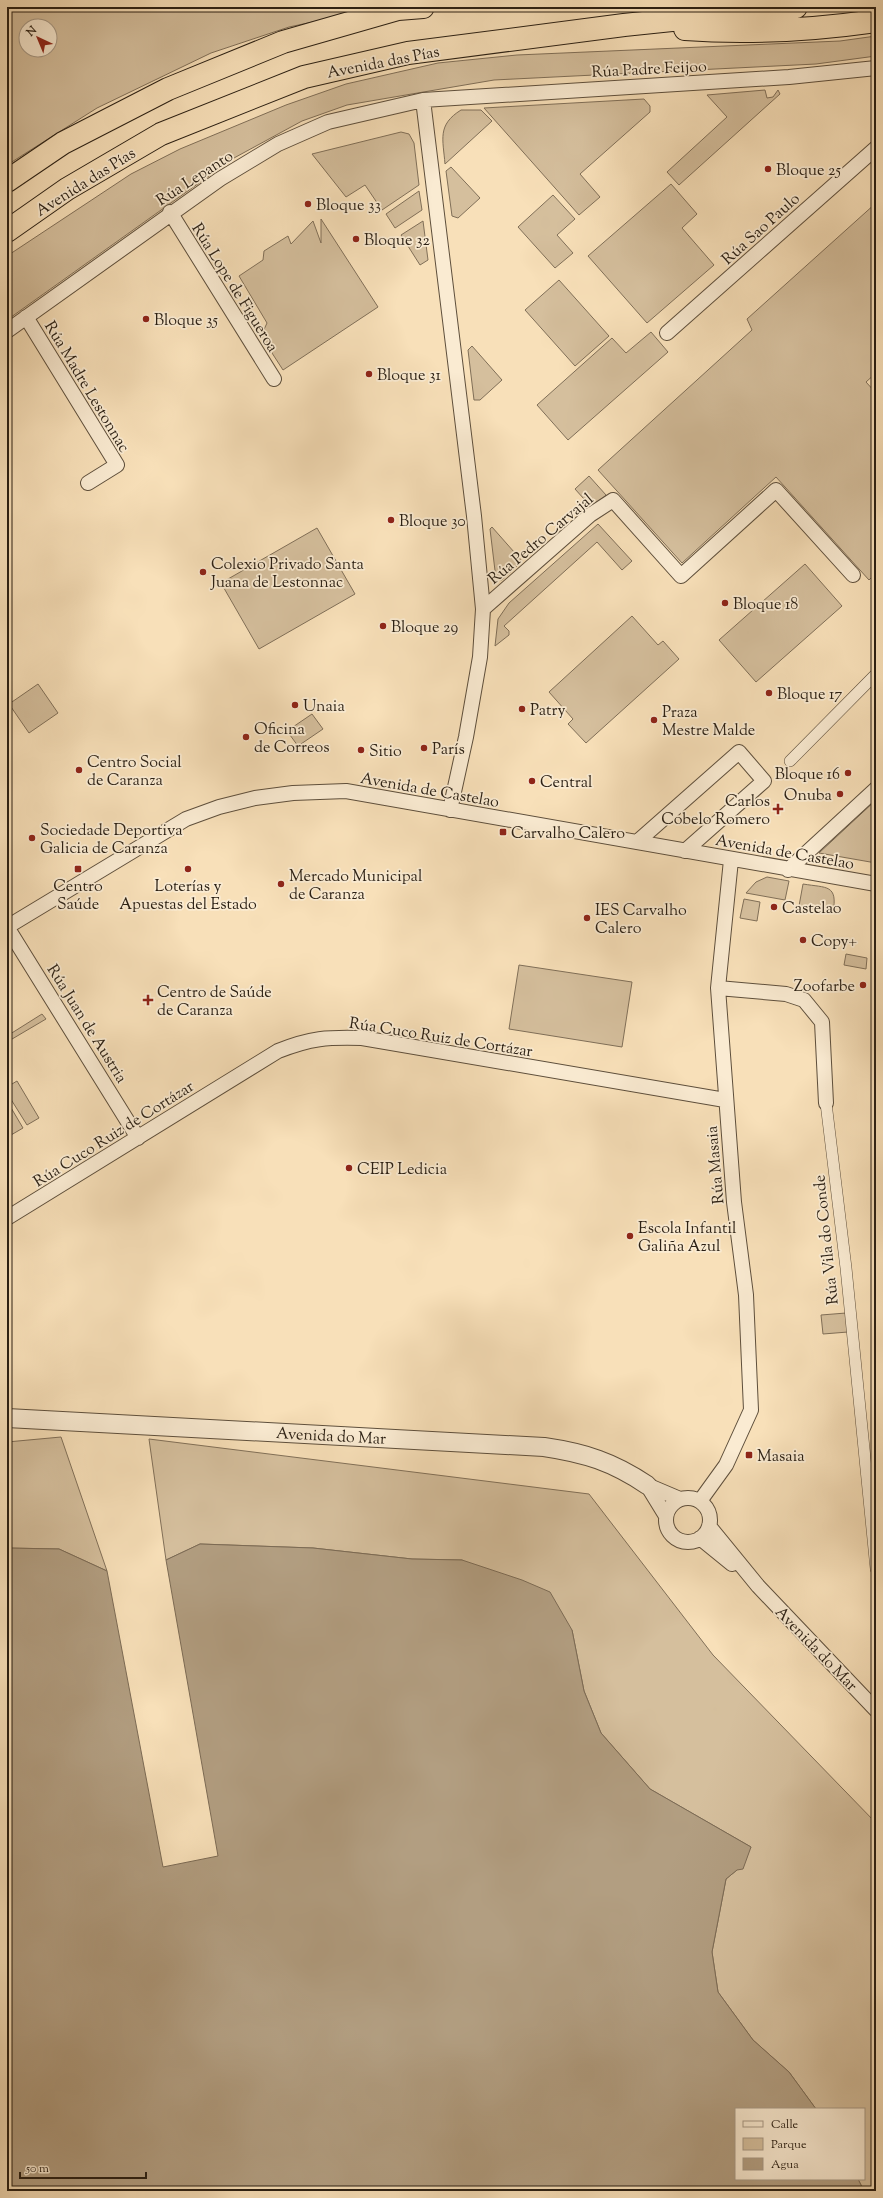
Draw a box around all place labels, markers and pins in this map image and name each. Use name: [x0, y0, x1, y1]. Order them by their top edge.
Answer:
place label: Bloque 25: [776, 160, 841, 183]
marker: Bloque 25: [763, 164, 773, 174]
place label: Bloque 33: [316, 195, 381, 218]
marker: Bloque 33: [303, 199, 313, 209]
place label: Bloque 32: [364, 230, 430, 253]
marker: Bloque 32: [351, 234, 361, 244]
place label: Bloque 35: [154, 310, 218, 333]
marker: Bloque 35: [141, 314, 151, 324]
place label: Bloque 31: [377, 365, 441, 388]
marker: Bloque 31: [364, 369, 374, 379]
place label: Bloque 30: [399, 511, 466, 534]
marker: Bloque 30: [386, 515, 396, 525]
place label: Colexio Privado Santa Juana de Lestonnac: [210, 554, 365, 595]
marker: Colexio Privado Santa Juana de Lestonnac: [198, 567, 208, 577]
place label: Bloque 18: [733, 594, 798, 617]
marker: Bloque 18: [720, 598, 730, 608]
place label: Bloque 29: [391, 617, 458, 640]
marker: Bloque 29: [378, 621, 388, 631]
place label: Bloque 17: [777, 684, 842, 707]
marker: Bloque 17: [764, 688, 774, 698]
place label: Unaia: [303, 696, 345, 719]
marker: Unaia: [290, 700, 300, 710]
place label: Patry: [530, 700, 565, 723]
place label: Praza Mestre Malde: [662, 702, 755, 743]
marker: Patry: [517, 704, 527, 714]
marker: Praza Mestre Malde: [649, 715, 659, 725]
place label: Oficina de Correos: [254, 719, 329, 760]
marker: Oficina de Correos: [241, 732, 251, 742]
place label: París: [432, 739, 465, 762]
place label: Sitio: [369, 741, 402, 764]
marker: París: [419, 743, 429, 753]
marker: Sitio: [356, 745, 366, 755]
place label: Centro Social de Caranza: [87, 752, 182, 793]
place label: Bloque 16: [775, 764, 840, 787]
marker: Centro Social de Caranza: [74, 765, 84, 775]
marker: Bloque 16: [843, 768, 853, 778]
place label: Central: [540, 772, 593, 795]
marker: Central: [527, 776, 537, 786]
place label: Onuba: [784, 785, 833, 808]
marker: Onuba: [835, 789, 845, 799]
place label: Carlos Cobelo Romero: [661, 791, 770, 832]
marker: Carlos Cobelo Romero: [773, 804, 783, 814]
place label: Sociedade Deportiva Galicia de Caranza: [40, 820, 183, 861]
place label: Carvalho Calero: [511, 823, 625, 846]
marker: Carvalho Calero: [498, 827, 508, 837]
marker: Sociedade Deportiva Galicia de Caranza: [27, 833, 37, 843]
marker: Centro Saúde: [73, 864, 83, 874]
marker: Loterías y Apuestas del Estado: [183, 864, 193, 874]
place label: Mercado Municipal de Caranza: [289, 866, 423, 907]
place label: Centro Saúde: [53, 876, 103, 917]
place label: Loterías y Apuestas del Estado: [119, 876, 257, 917]
marker: Mercado Municipal de Caranza: [276, 879, 286, 889]
place label: Castelao: [782, 898, 842, 921]
place label: IES Carvalho Calero: [595, 900, 687, 941]
marker: Castelao: [769, 902, 779, 912]
marker: IES Carvalho Calero: [582, 913, 592, 923]
place label: Copy+: [811, 931, 857, 954]
marker: Copy+: [798, 935, 808, 945]
place label: Zoofarbe: [794, 976, 855, 999]
marker: Zoofarbe: [858, 980, 868, 990]
place label: Centro de Saúde de Caranza: [157, 982, 272, 1023]
marker: Centro de Saúde de Caranza: [142, 994, 154, 1006]
place label: CEIP Ledicia: [357, 1159, 448, 1182]
marker: CEIP Ledicia: [344, 1163, 354, 1173]
place label: Escola Infantil Galiña Azul: [638, 1218, 737, 1259]
marker: Escola Infantil Galiña Azul: [625, 1231, 635, 1241]
place label: Masaia: [757, 1446, 805, 1469]
marker: Masaia: [744, 1450, 754, 1460]

